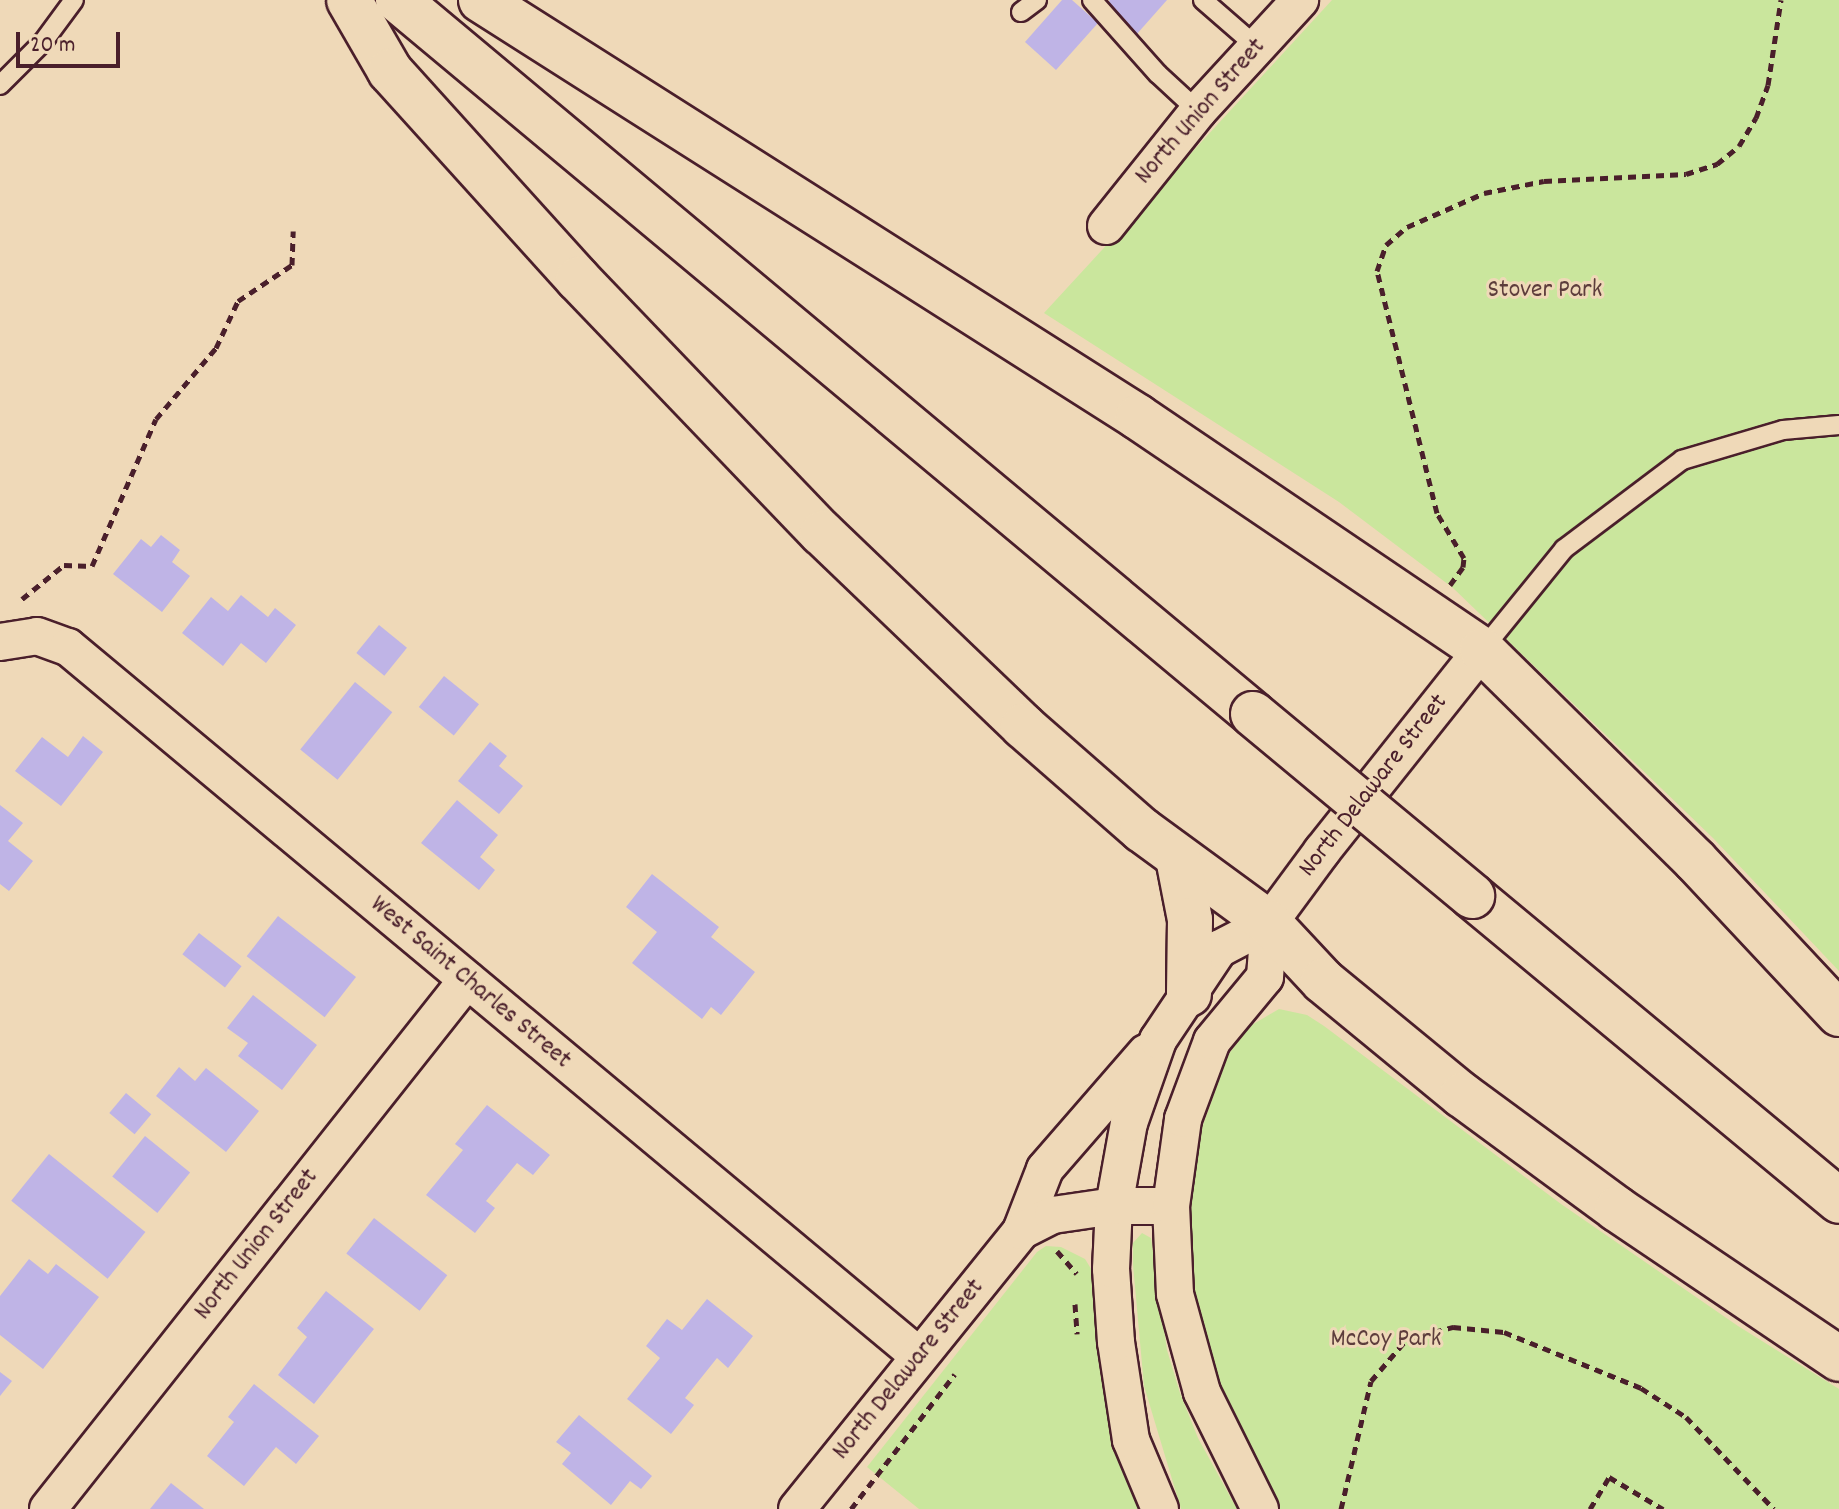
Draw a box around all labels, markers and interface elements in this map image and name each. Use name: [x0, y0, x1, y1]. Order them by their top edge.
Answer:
scale bar: [20, 16, 124, 66]
text: 20 m: [30, 29, 76, 63]
street label: North Union Street: [1129, 33, 1273, 191]
park label: Stover Park: [1488, 275, 1602, 307]
street label: North Delaware Street: [1293, 688, 1455, 884]
street label: West Saint Charles Street: [363, 890, 577, 1076]
street label: North Union Street: [188, 1163, 326, 1327]
street label: North Delaware Street: [826, 1273, 992, 1467]
park label: McCoy Park: [1331, 1324, 1441, 1356]

